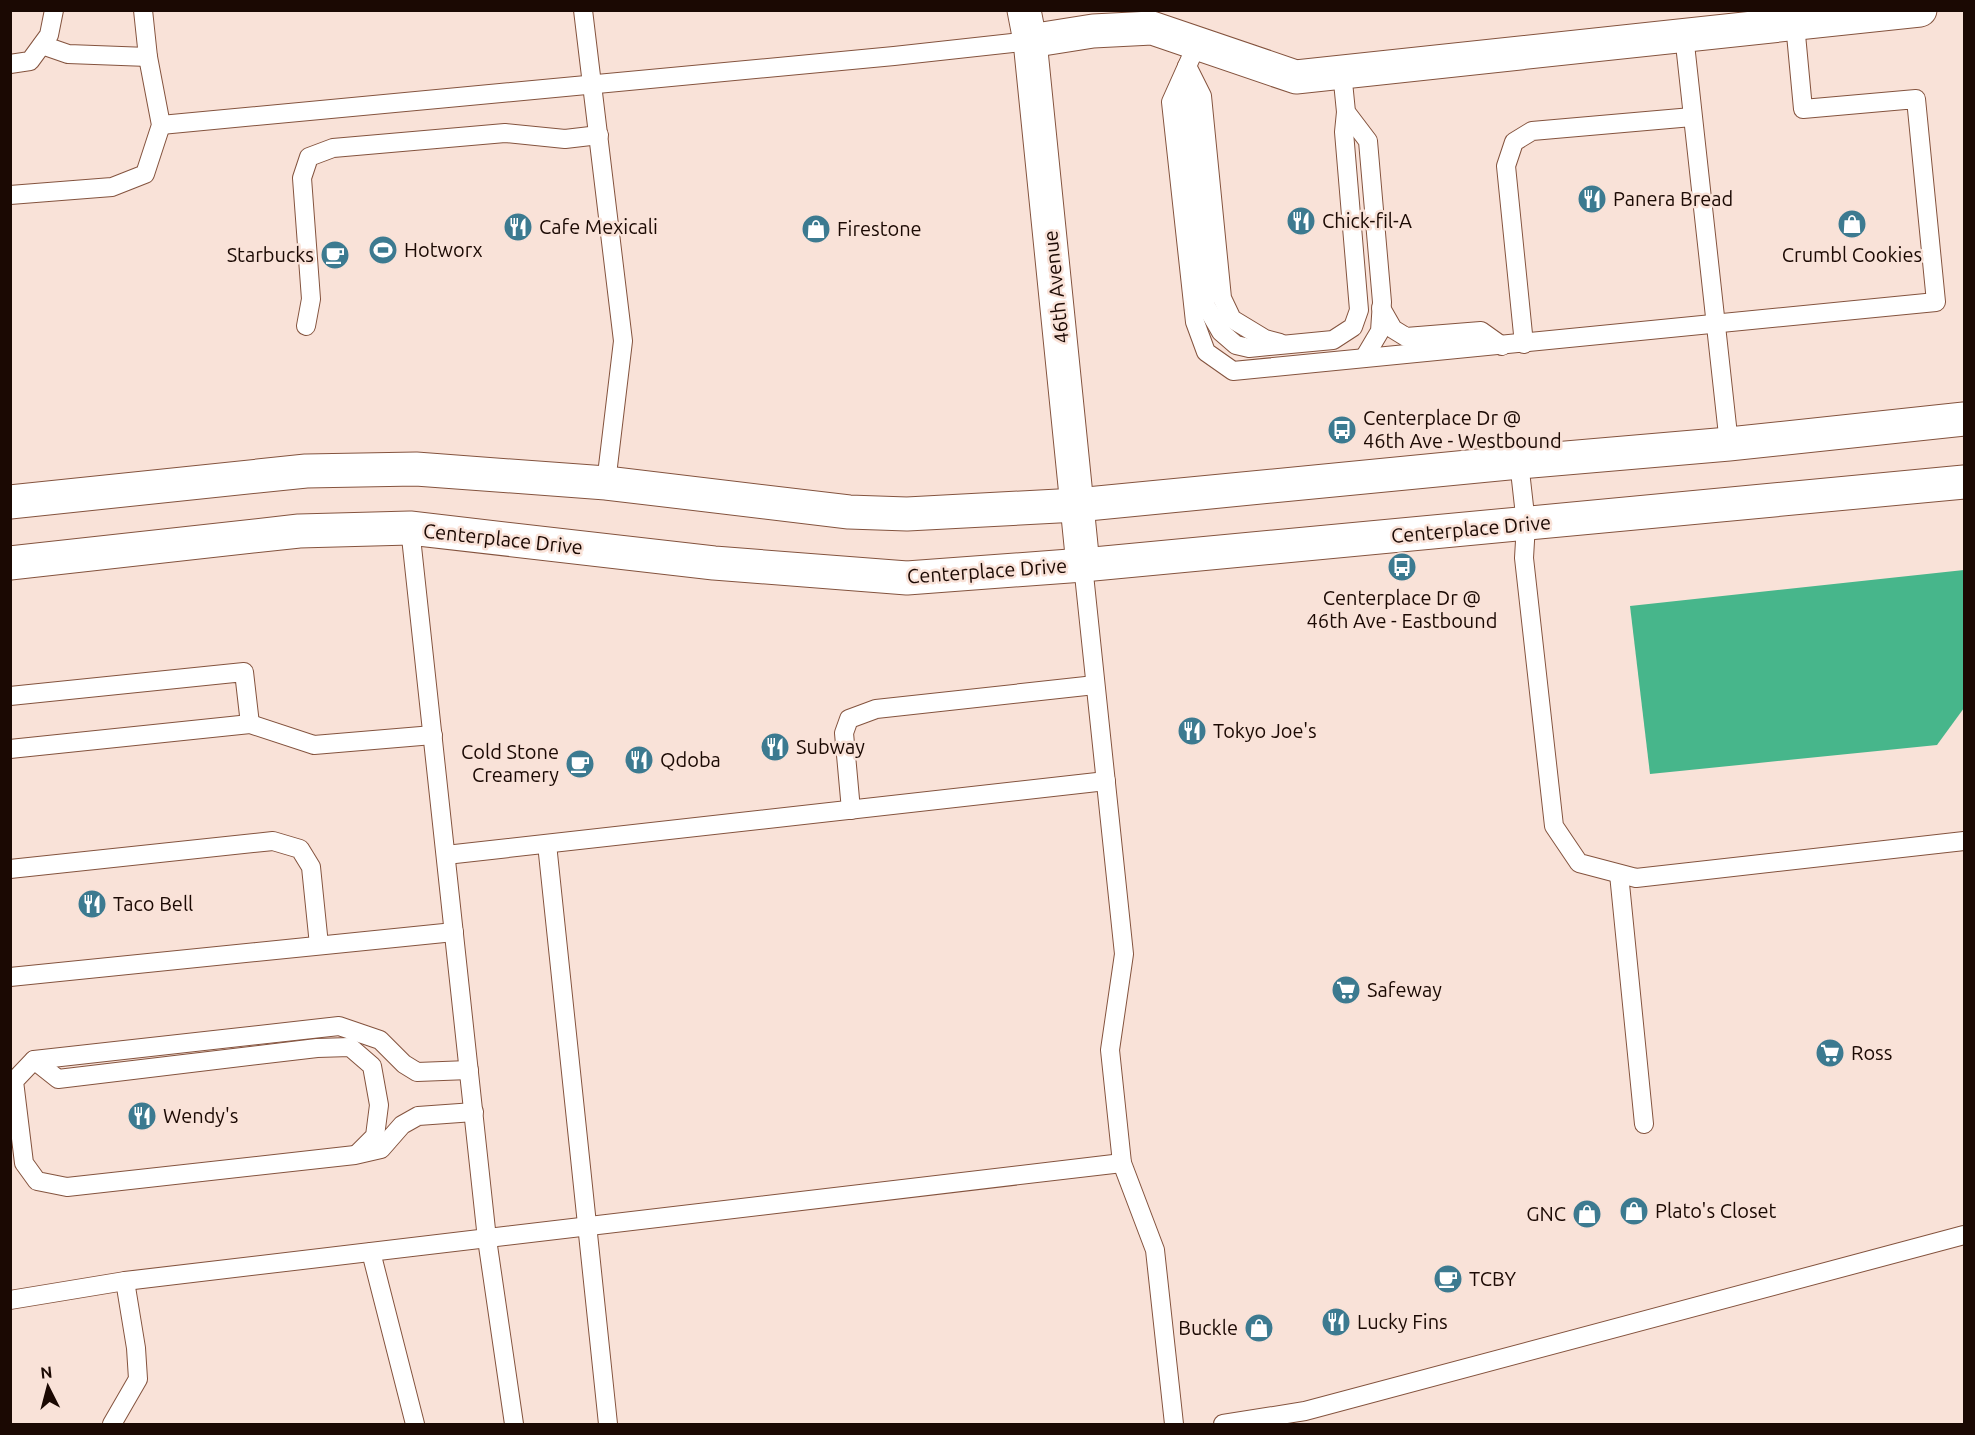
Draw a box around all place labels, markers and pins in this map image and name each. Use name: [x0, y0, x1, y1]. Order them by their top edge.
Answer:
restaurant icon: Panera Bread: [1576, 183, 1608, 215]
place label: Panera Bread: [1613, 187, 1733, 210]
restaurant icon: Chick-fil-A: [1285, 205, 1317, 237]
shop icon: Crumbl Cookies: [1836, 208, 1868, 240]
place label: Chick-fil-A: [1322, 209, 1412, 232]
restaurant icon: Cafe Mexicali: [502, 211, 534, 243]
shop icon: Firestone: [800, 213, 832, 245]
place label: Cafe Mexicali: [539, 215, 658, 238]
place label: Firestone: [837, 217, 922, 240]
sports icon: Hotworx: [367, 234, 399, 266]
place label: Hotworx: [404, 238, 483, 261]
cafe icon: Starbucks: [319, 239, 351, 271]
place label: Starbucks: [227, 243, 314, 266]
place label: Crumbl Cookies: [1782, 243, 1922, 266]
place label: Centerplace Dr @ 46th Ave - Westbound: [1363, 406, 1562, 452]
bus stop icon: Centerplace Dr @ 46th Ave - Westbound: [1326, 414, 1358, 446]
bus stop icon: Centerplace Dr @ 46th Ave - Eastbound: [1386, 551, 1418, 583]
place label: Centerplace Dr @ 46th Ave - Eastbound: [1307, 586, 1497, 632]
restaurant icon: Tokyo Joe's: [1176, 715, 1208, 747]
place label: Tokyo Joe's: [1213, 719, 1317, 742]
restaurant icon: Subway: [759, 731, 791, 763]
place label: Subway: [796, 735, 865, 758]
place label: Cold Stone Creamery: [461, 740, 559, 786]
restaurant icon: Qdoba: [623, 744, 655, 776]
cafe icon: Cold Stone Creamery: [564, 748, 596, 780]
place label: Qdoba: [660, 748, 721, 771]
restaurant icon: Taco Bell: [76, 888, 108, 920]
place label: Taco Bell: [113, 892, 193, 915]
supermarket icon: Safeway: [1330, 974, 1362, 1006]
place label: Safeway: [1367, 978, 1442, 1001]
supermarket icon: Ross: [1814, 1037, 1846, 1069]
place label: Ross: [1851, 1041, 1892, 1064]
restaurant icon: Wendy's: [126, 1100, 158, 1132]
place label: Wendy's: [163, 1104, 239, 1127]
shop icon: Plato's Closet: [1618, 1195, 1650, 1227]
shop icon: GNC: [1571, 1198, 1603, 1230]
place label: Plato's Closet: [1655, 1199, 1777, 1222]
place label: GNC: [1526, 1202, 1566, 1225]
cafe icon: TCBY: [1432, 1263, 1464, 1295]
place label: TCBY: [1469, 1267, 1516, 1290]
restaurant icon: Lucky Fins: [1320, 1306, 1352, 1338]
place label: Lucky Fins: [1357, 1310, 1448, 1333]
shop icon: Buckle: [1243, 1312, 1275, 1344]
place label: Buckle: [1178, 1316, 1238, 1339]

